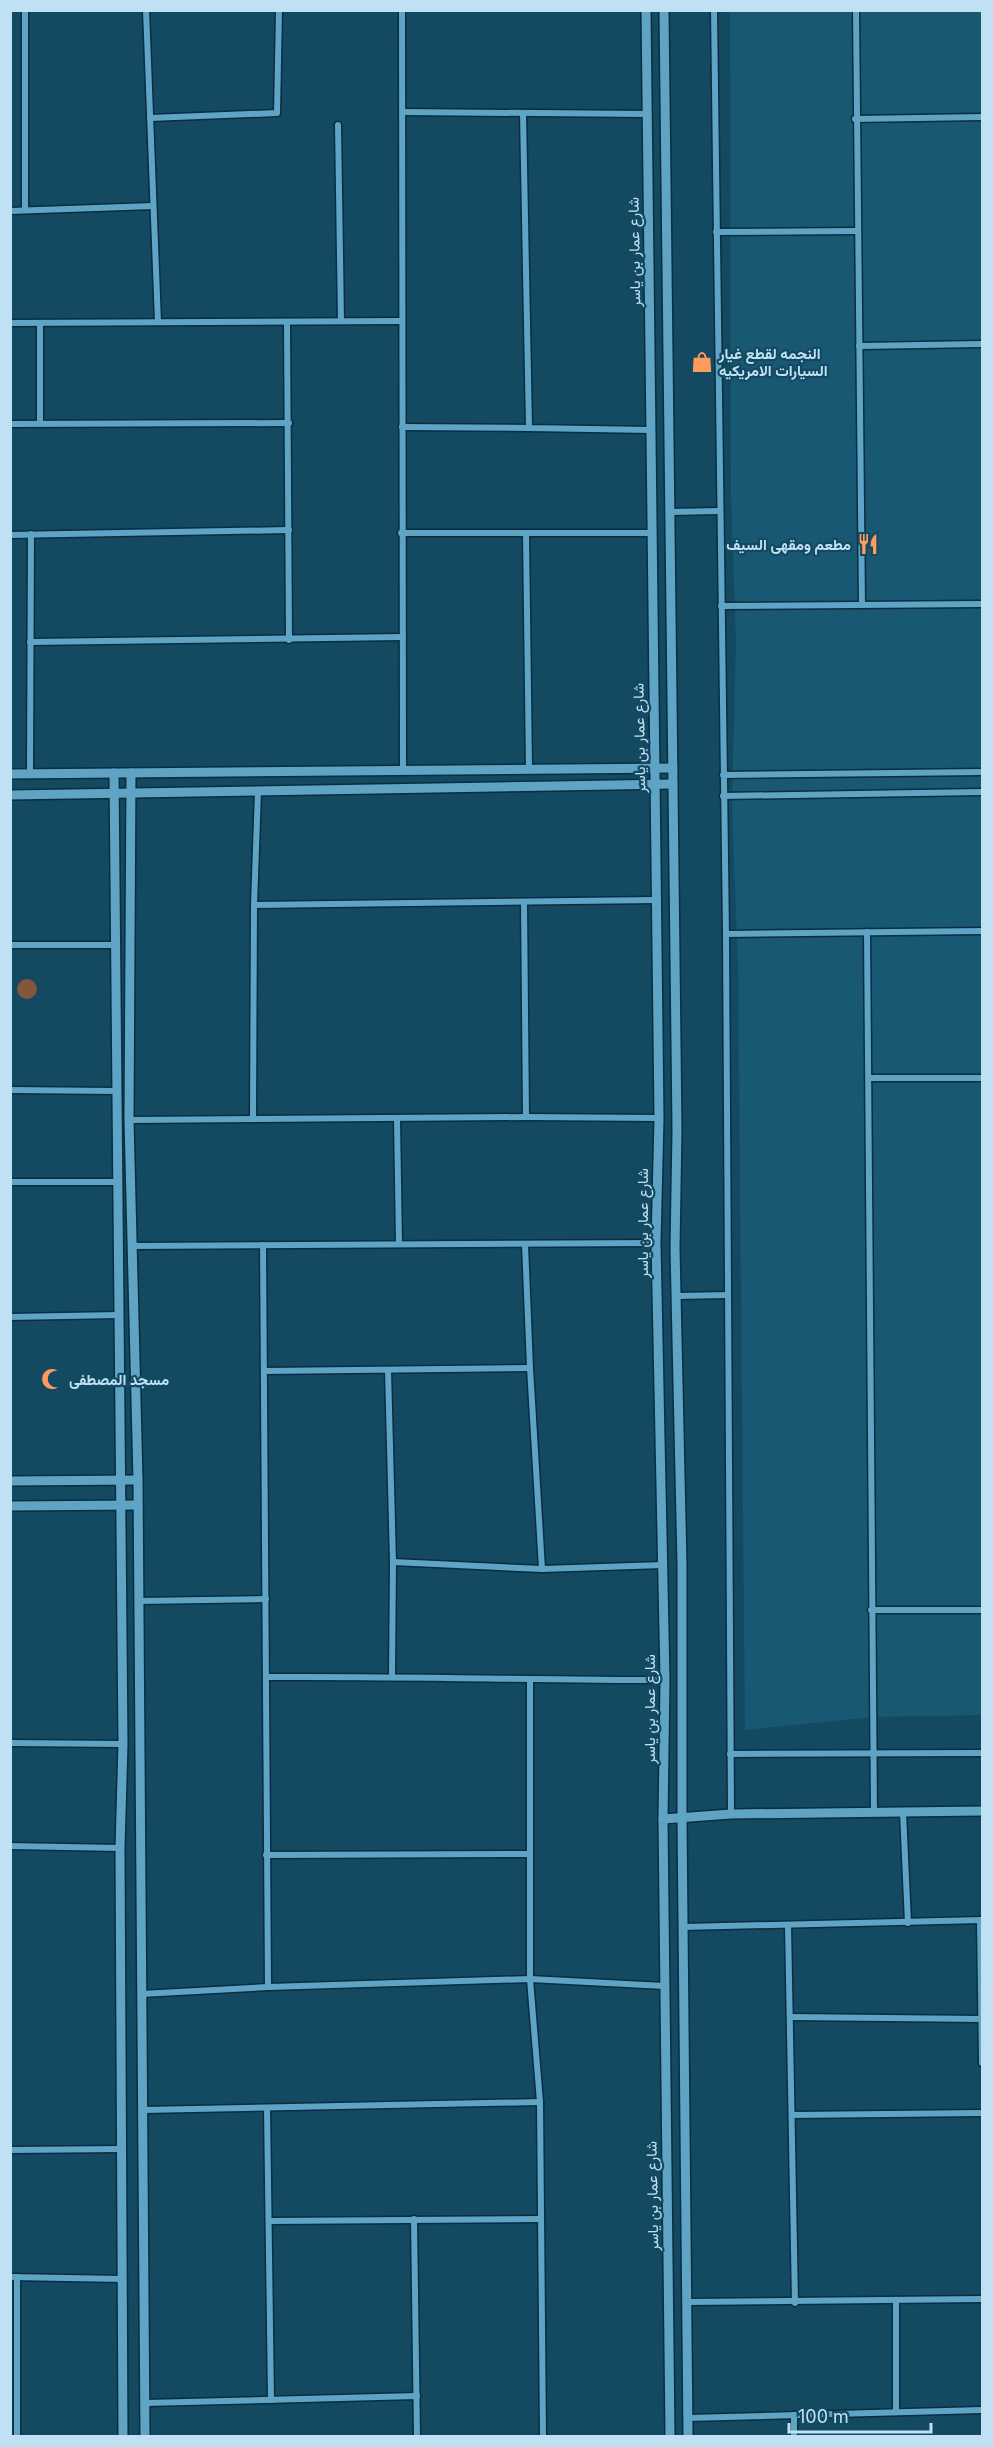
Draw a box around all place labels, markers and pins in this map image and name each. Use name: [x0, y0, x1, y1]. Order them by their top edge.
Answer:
place label: النجمه لقطع غيار السيارات الامريكيه: [718, 344, 828, 380]
shop icon: النجمه لقطع غيار السيارات الامريكيه: [690, 350, 714, 374]
restaurant icon: مطعم ومقهى السيف: [856, 532, 880, 556]
place label: مطعم ومقهى السيف: [726, 535, 851, 555]
mosque icon: مسجد المصطفى: [40, 1367, 64, 1391]
place label: مسجد المصطفى: [69, 1370, 169, 1389]

